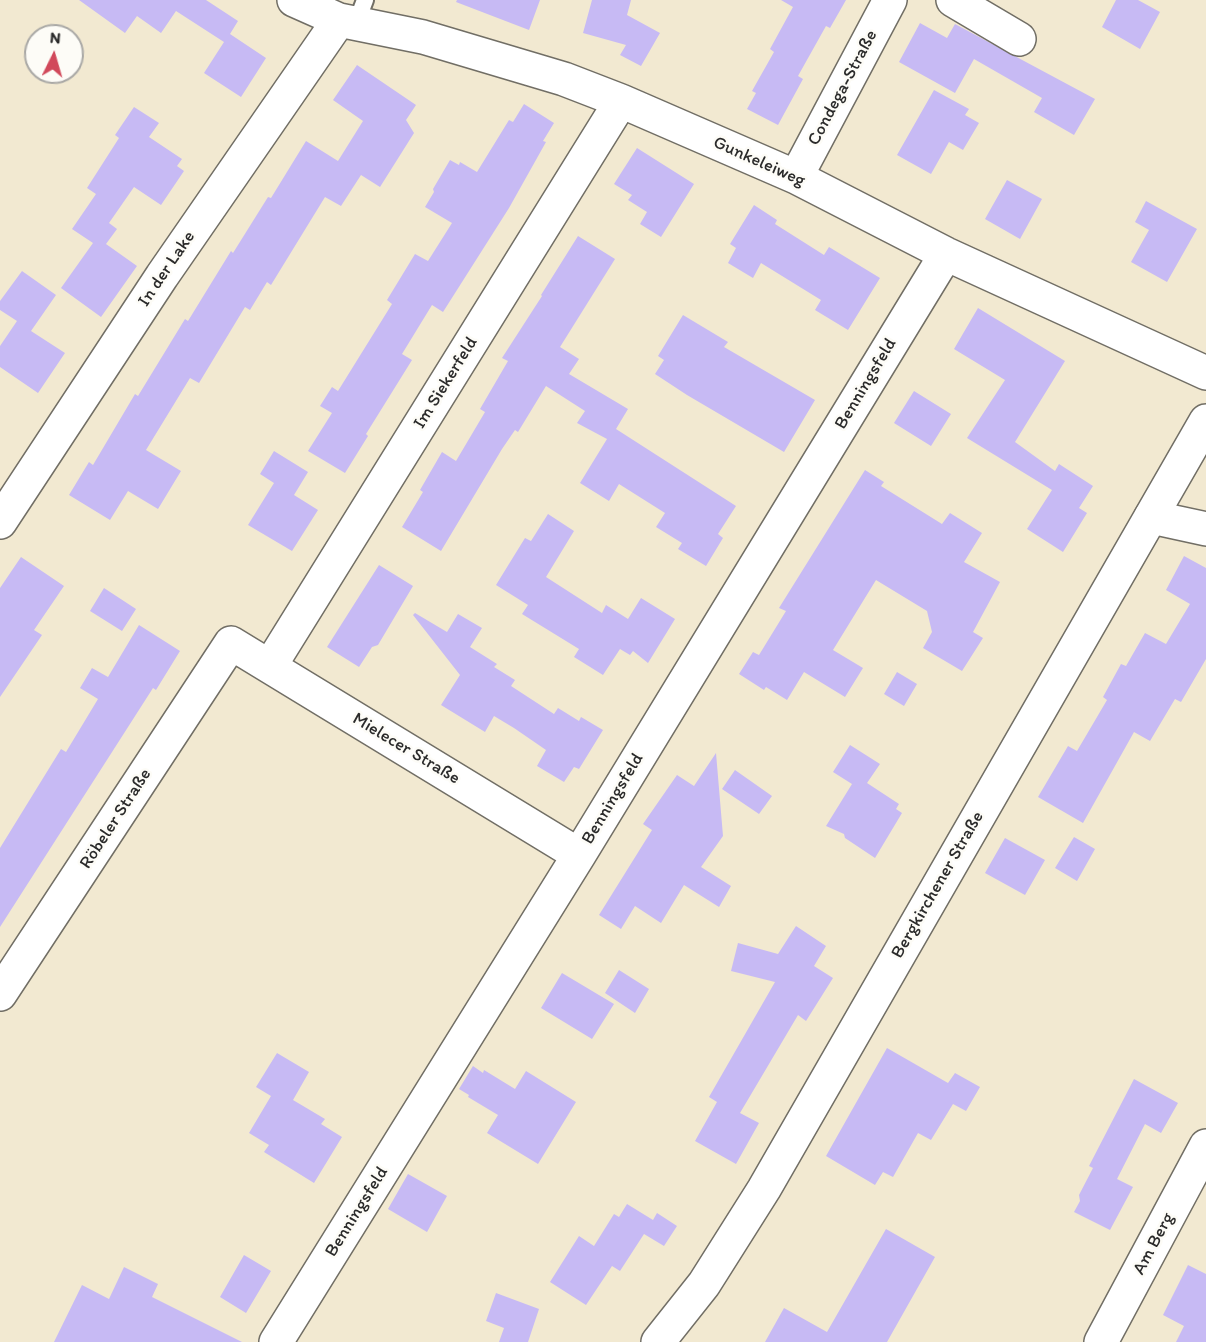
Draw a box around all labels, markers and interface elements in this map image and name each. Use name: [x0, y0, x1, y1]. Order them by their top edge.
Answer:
north arrow: [24, 24, 84, 84]
street label: Condega-Straße: [804, 27, 882, 149]
text: N: [49, 28, 62, 47]
street label: Gunkeleiweg: [710, 132, 808, 192]
street label: In der Lake: [134, 227, 200, 311]
street label: Im Siekerfeld: [409, 333, 483, 433]
street label: Benningsfeld: [830, 335, 902, 433]
street label: Mielecer Straße: [348, 708, 464, 790]
street label: Benningsfeld: [577, 750, 649, 848]
street label: Röbeler Straße: [76, 765, 156, 873]
street label: Bergkirchener Straße: [887, 808, 989, 962]
street label: Benningsfeld: [321, 1163, 393, 1261]
street label: Am Berg: [1129, 1209, 1179, 1279]

